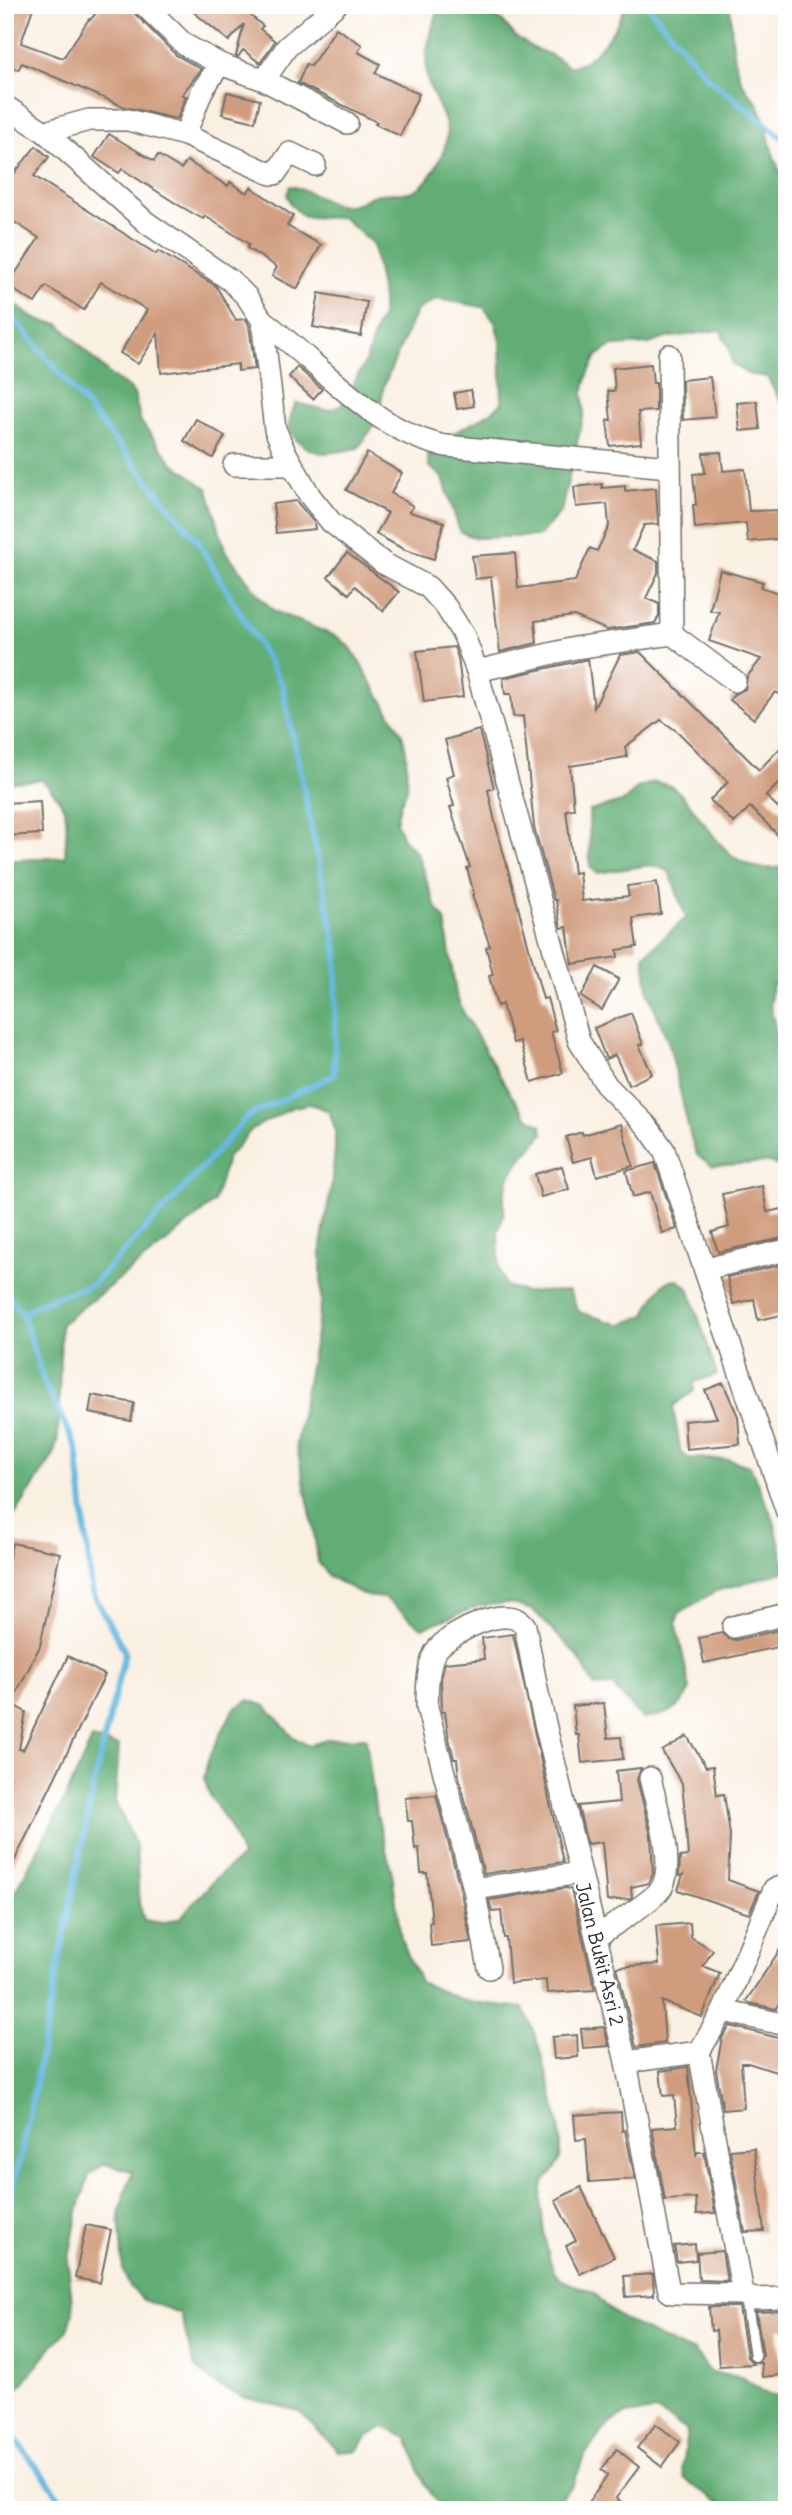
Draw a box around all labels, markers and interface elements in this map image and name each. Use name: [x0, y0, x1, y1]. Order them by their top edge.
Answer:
street label: Jalan Bukit Asri 2: [571, 1880, 629, 2028]

